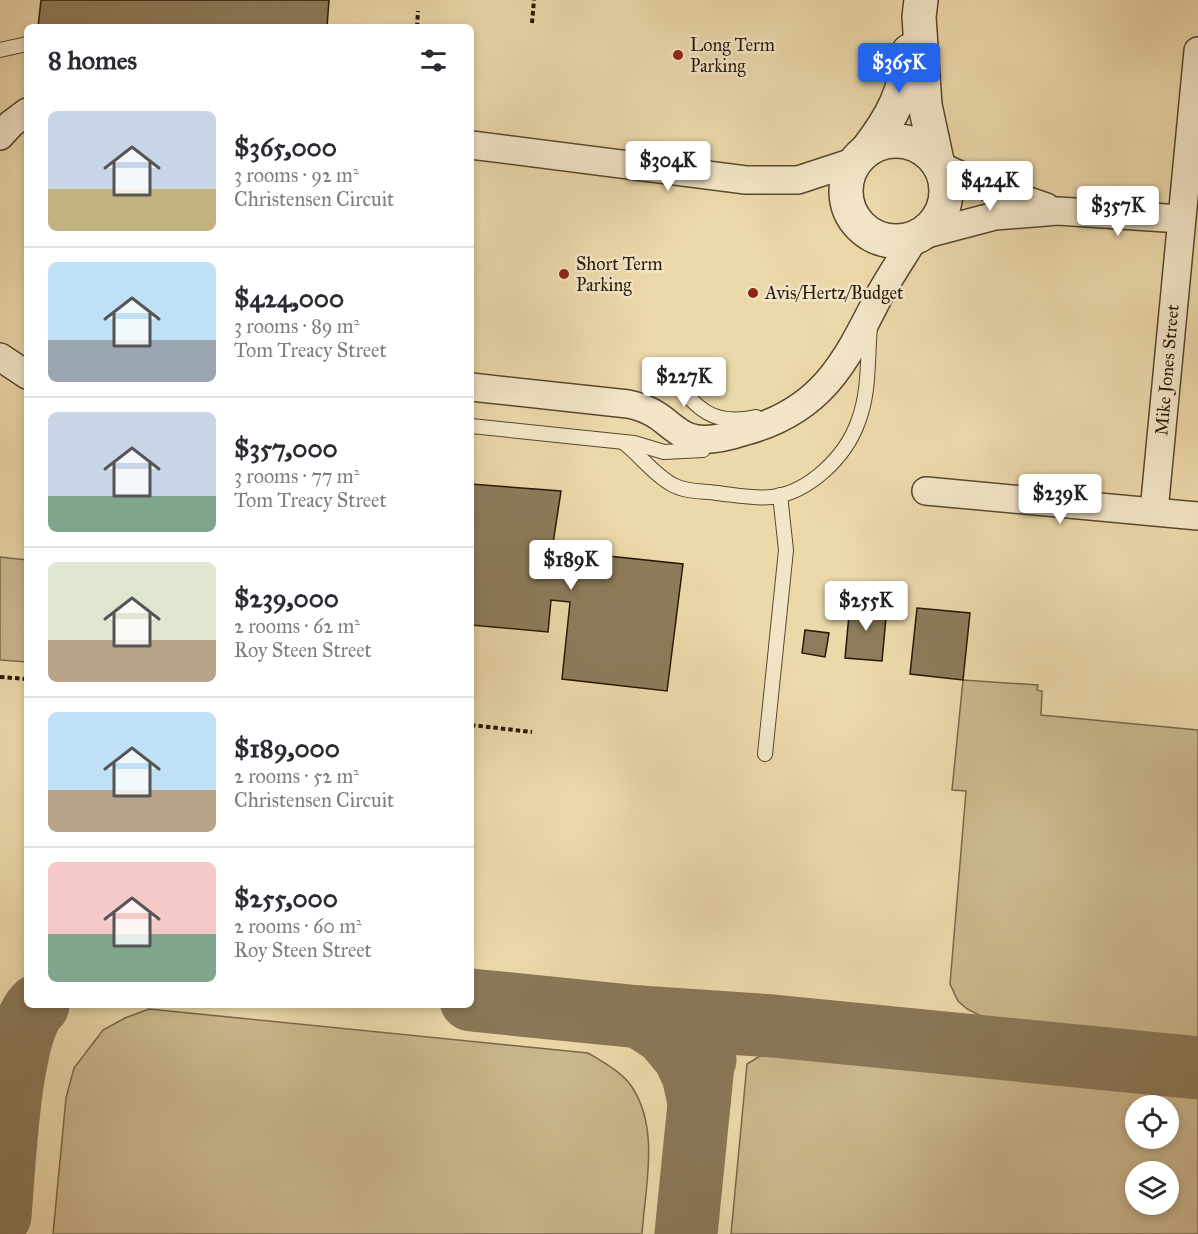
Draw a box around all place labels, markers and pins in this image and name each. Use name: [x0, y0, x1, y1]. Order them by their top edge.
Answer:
place label: Long Term Parking: [690, 34, 775, 78]
pin: $365K: [857, 43, 941, 94]
marker: Long Term Parking: [671, 48, 685, 62]
pin: $304K: [626, 141, 710, 192]
pin: $424K: [948, 161, 1032, 212]
pin: $357K: [1076, 186, 1160, 237]
place label: Short Term Parking: [576, 253, 663, 297]
marker: Short Term Parking: [557, 267, 571, 281]
place label: Avis/Hertz/Budget: [764, 282, 904, 305]
marker: Avis/Hertz/Budget: [746, 286, 760, 300]
pin: $227K: [642, 357, 726, 408]
pin: $239K: [1018, 474, 1102, 525]
pin: $189K: [529, 540, 613, 591]
pin: $255K: [824, 581, 908, 632]

